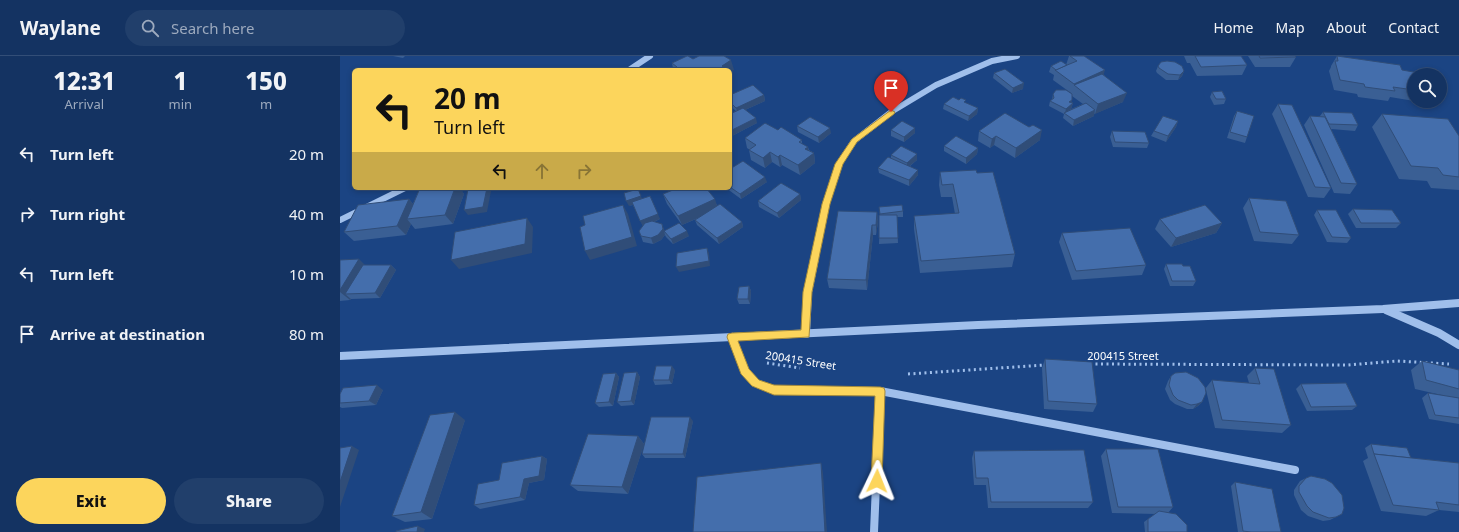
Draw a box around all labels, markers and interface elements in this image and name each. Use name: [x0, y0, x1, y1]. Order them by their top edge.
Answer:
search box: [125, 10, 405, 46]
text: Waylane: [20, 15, 101, 41]
icon: search: [139, 17, 161, 39]
text: Search here: [171, 18, 254, 38]
text: Home: [1214, 18, 1253, 37]
text: Map: [1275, 18, 1305, 37]
text: About: [1327, 18, 1366, 37]
text: Contact: [1388, 18, 1439, 37]
text: 12:31: [53, 64, 115, 97]
text: 1: [173, 64, 187, 97]
text: 150: [245, 64, 287, 97]
map controls: [1407, 68, 1447, 108]
button: search: [1407, 68, 1447, 108]
pin: [874, 71, 908, 112]
icon: arrive: [880, 77, 902, 99]
text: 20 m: [434, 79, 501, 117]
icon: left: [368, 84, 420, 136]
text: Arrival: [64, 95, 104, 113]
text: min: [169, 95, 192, 113]
text: m: [260, 95, 272, 113]
text: Turn left: [434, 115, 505, 139]
icon: left: [16, 143, 38, 165]
text: Turn left: [50, 144, 114, 164]
text: 20 m: [289, 144, 324, 164]
icon: left: [489, 160, 511, 182]
icon: ahead: [531, 160, 553, 182]
icon: right: [573, 160, 595, 182]
icon: right: [16, 203, 38, 225]
text: Turn right: [50, 204, 125, 224]
text: 40 m: [289, 204, 324, 224]
icon: left: [16, 263, 38, 285]
text: Turn left: [50, 264, 114, 284]
text: 10 m: [289, 264, 324, 284]
icon: arrive: [16, 323, 38, 345]
text: Arrive at destination: [50, 324, 205, 344]
text: 80 m: [289, 324, 324, 344]
street label: 200415 Street: [765, 347, 837, 373]
street label: 200415 Street: [1087, 348, 1159, 363]
position arrow: [856, 460, 898, 502]
button: Exit: [16, 478, 166, 524]
button: Share: [174, 478, 324, 524]

